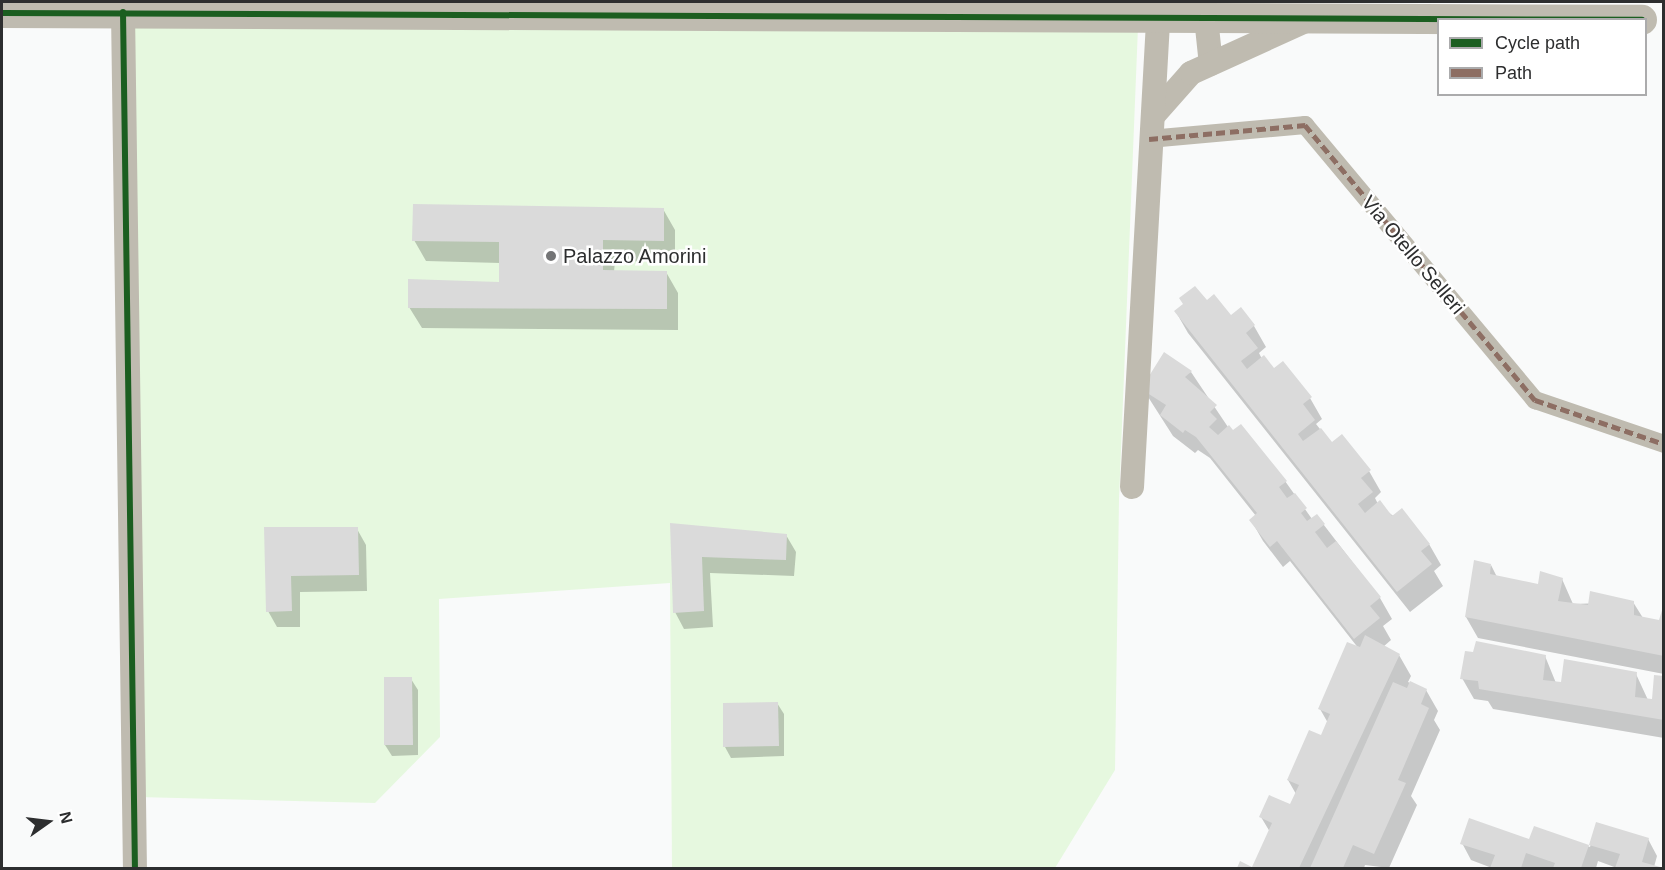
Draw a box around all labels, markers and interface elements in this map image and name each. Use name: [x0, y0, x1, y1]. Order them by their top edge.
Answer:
legend: [1437, 18, 1647, 96]
text: Cycle path: [1495, 33, 1580, 53]
text: Path: [1495, 63, 1532, 83]
street label: Via Otello Selleri: [1356, 191, 1470, 319]
place label: Palazzo Amorini: [563, 244, 708, 268]
marker: Palazzo Amorini: [544, 249, 558, 263]
north arrow: [18, 792, 78, 852]
text: N: [56, 810, 76, 825]

